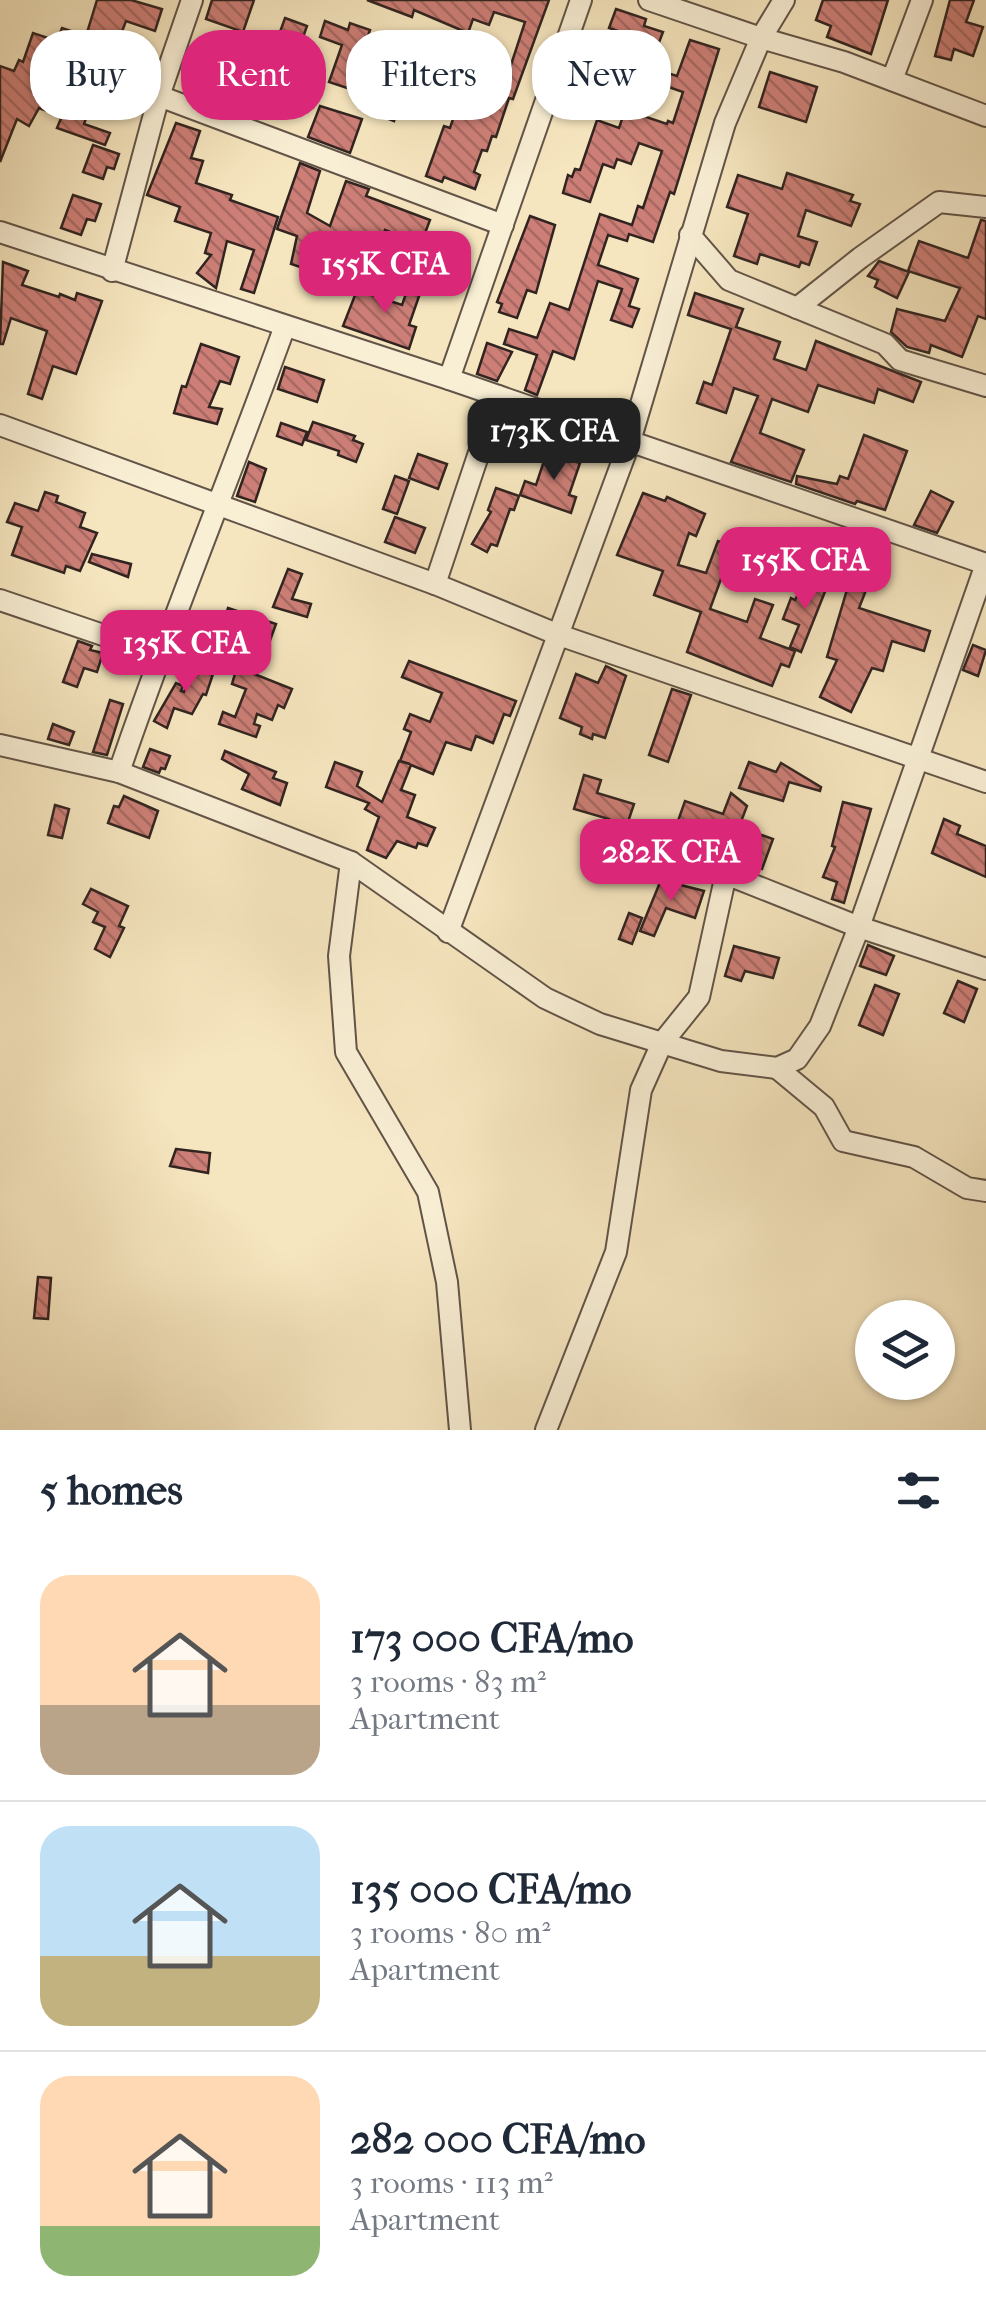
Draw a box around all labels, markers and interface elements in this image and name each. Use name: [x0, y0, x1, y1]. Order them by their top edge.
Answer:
chip: Buy: [30, 30, 161, 120]
chip: Rent: [181, 30, 326, 120]
chip: Filters: [346, 30, 512, 120]
chip: New: [532, 30, 671, 120]
pin: 155K CFA: [282, 231, 488, 316]
text: 155K CFA: [321, 245, 449, 282]
pin: 173K CFA: [451, 398, 657, 483]
text: 173K CFA: [489, 412, 619, 449]
pin: 155K CFA: [702, 527, 908, 612]
text: 155K CFA: [741, 541, 869, 578]
pin: 135K CFA: [83, 610, 289, 695]
text: 135K CFA: [122, 624, 250, 661]
pin: 282K CFA: [568, 819, 774, 904]
text: 282K CFA: [602, 833, 740, 870]
map controls: [855, 1300, 955, 1400]
button: layers: [855, 1300, 955, 1400]
icon: filters: [891, 1463, 946, 1518]
text: 5 homes: [40, 1466, 183, 1515]
text: 173 000 CFA/mo: [350, 1614, 634, 1663]
icon: home: [120, 1615, 240, 1735]
text: 3 rooms · 83 m²: [350, 1663, 546, 1700]
text: Apartment: [350, 1700, 500, 1737]
text: 135 000 CFA/mo: [350, 1865, 632, 1914]
icon: home: [120, 1866, 240, 1986]
text: 3 rooms · 80 m²: [350, 1914, 551, 1951]
text: Apartment: [350, 1951, 500, 1988]
text: 282 000 CFA/mo: [350, 2115, 645, 2164]
icon: home: [120, 2116, 240, 2236]
text: 3 rooms · 113 m²: [350, 2164, 553, 2201]
text: Apartment: [350, 2201, 500, 2238]

